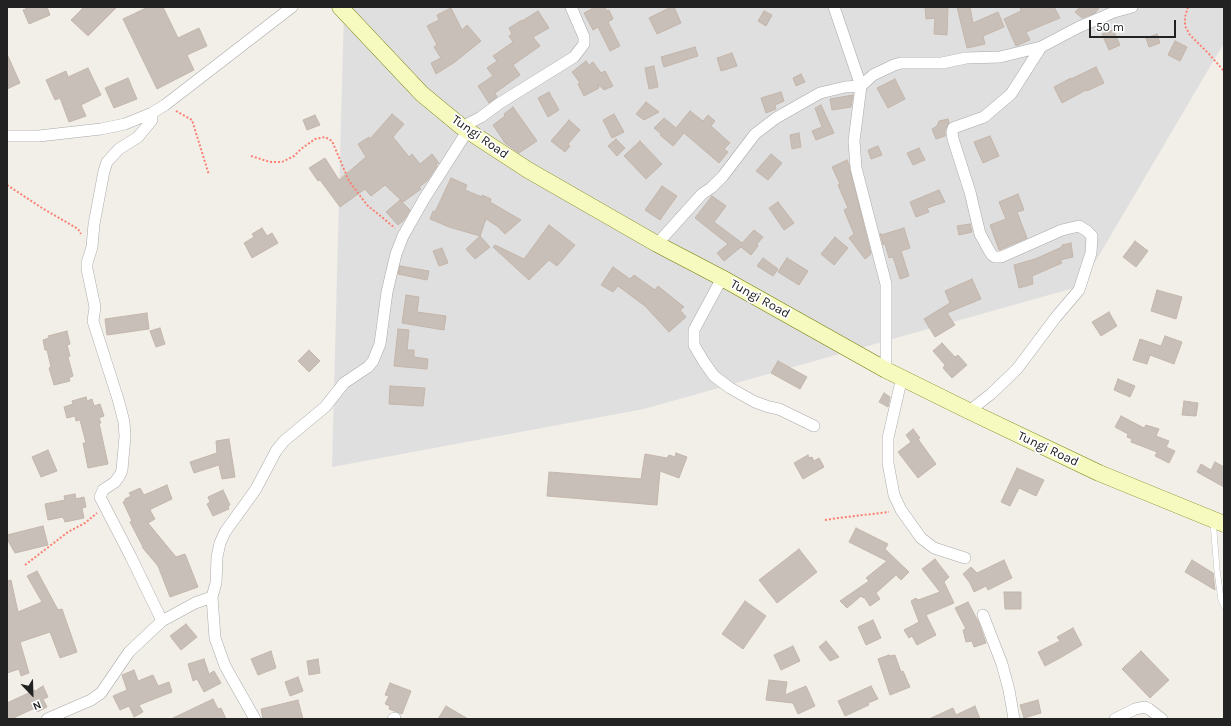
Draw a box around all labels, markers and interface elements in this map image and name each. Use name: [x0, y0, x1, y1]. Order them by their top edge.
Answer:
scale bar: [1091, 12, 1178, 38]
text: 50 m: [1096, 20, 1124, 34]
street label: Tungi Road: [449, 112, 511, 162]
street label: Tungi Road: [728, 276, 792, 322]
street label: Tungi Road: [1015, 428, 1081, 470]
north arrow: [12, 674, 52, 714]
text: N: [31, 698, 43, 713]

